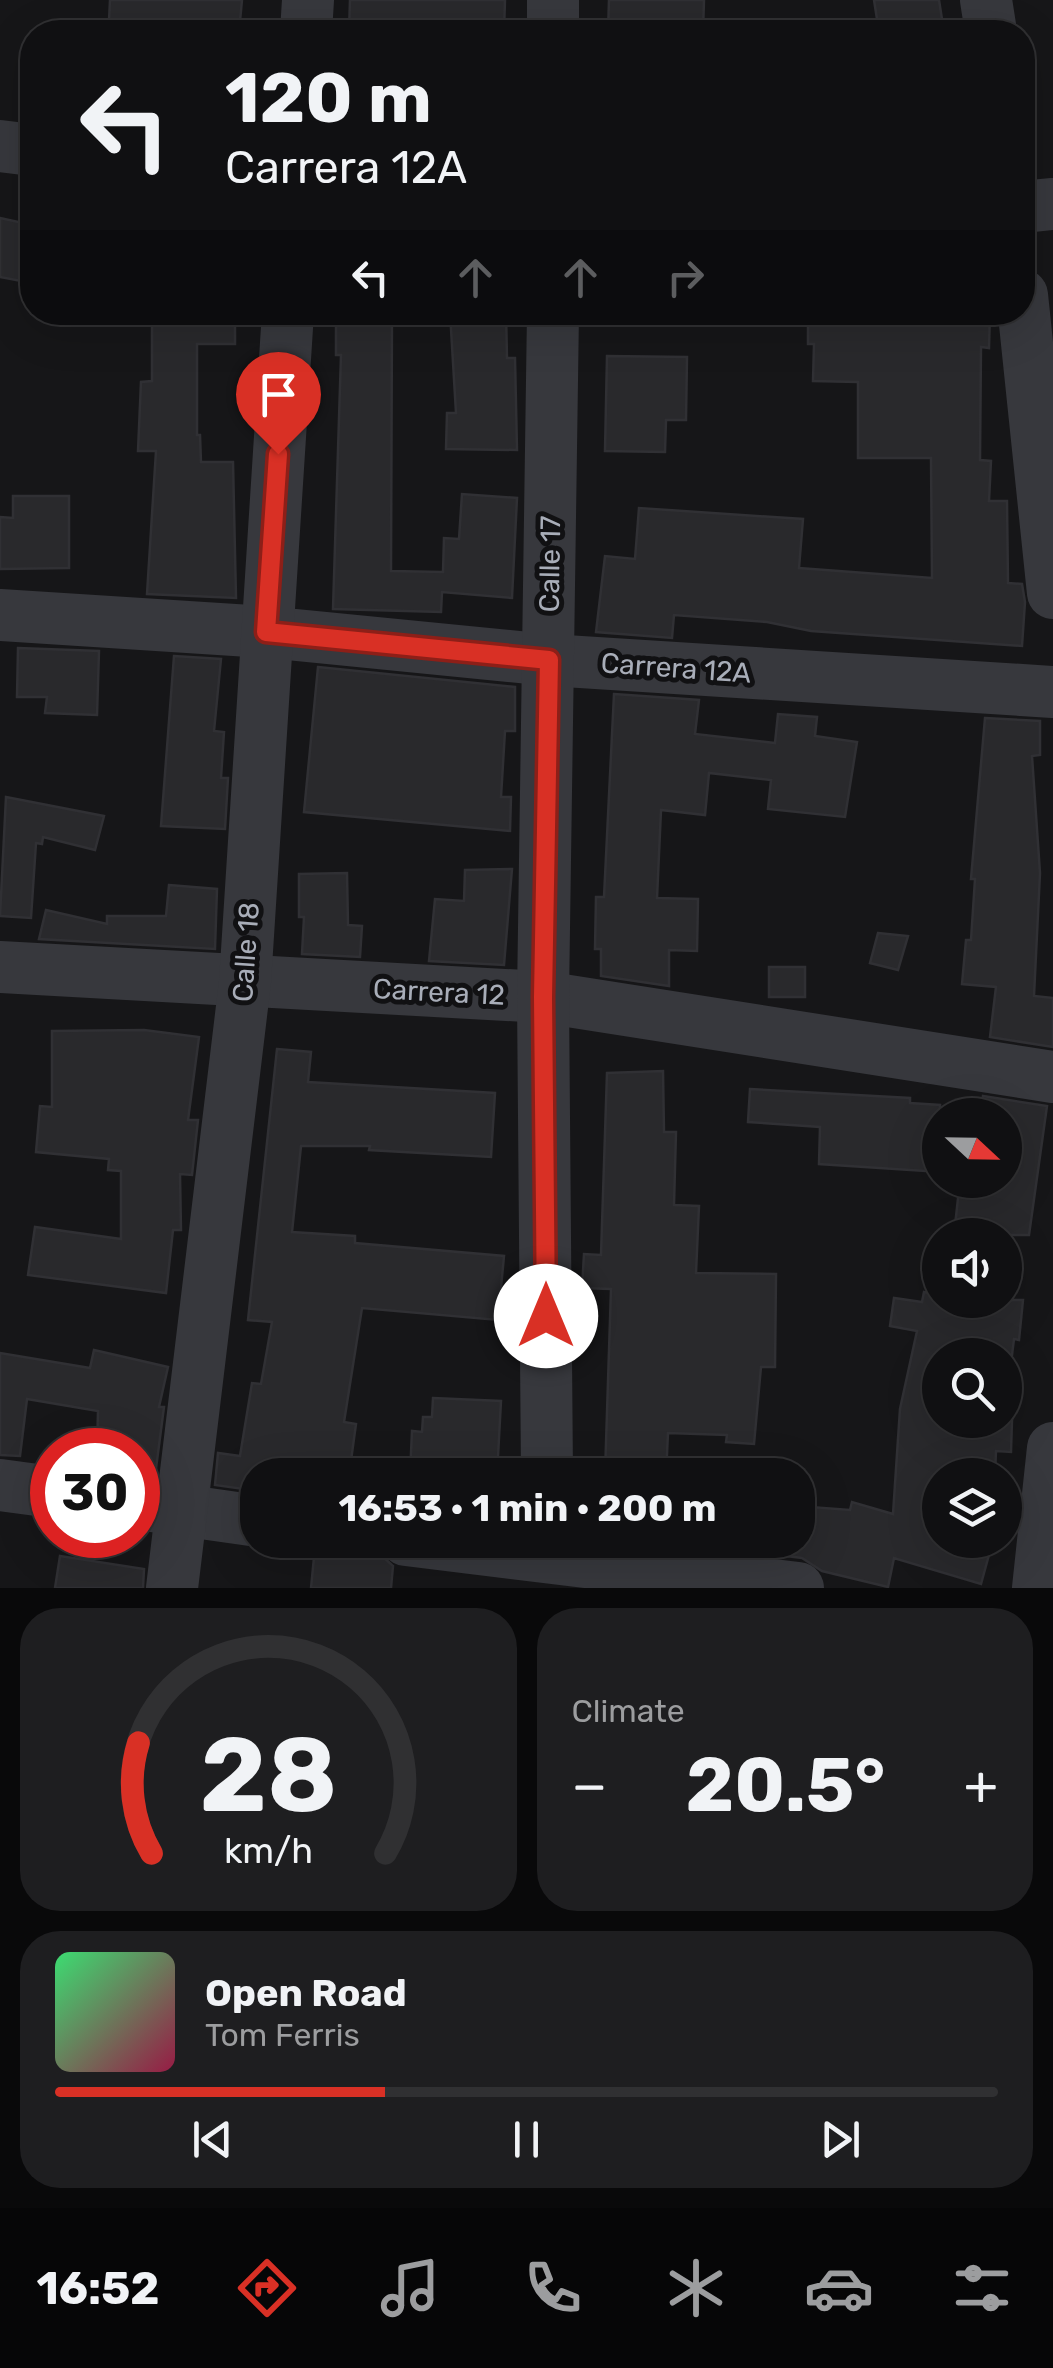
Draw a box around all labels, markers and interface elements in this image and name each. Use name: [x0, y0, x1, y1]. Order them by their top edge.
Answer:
text: 120 m: [225, 57, 432, 140]
icon: left: [60, 60, 190, 190]
text: Carrera 12A: [225, 141, 467, 194]
icon: left: [343, 250, 398, 305]
icon: ahead: [448, 250, 503, 305]
icon: ahead: [553, 250, 608, 305]
icon: right: [658, 250, 713, 305]
pin: [236, 352, 321, 455]
icon: arrive: [251, 367, 306, 422]
street label: Calle 17: [533, 515, 567, 613]
street label: Carrera 12A: [600, 646, 753, 690]
street label: Calle 18: [226, 901, 266, 1003]
street label: Carrera 12: [372, 972, 506, 1012]
north arrow: [922, 1098, 1022, 1198]
map controls: [922, 1098, 1022, 1558]
button: sound: [922, 1218, 1022, 1318]
position arrow: [494, 1264, 598, 1368]
button: search: [922, 1338, 1022, 1438]
speed limit sign: 30: [30, 1428, 160, 1558]
button: layers: [922, 1458, 1022, 1558]
text: 16:53 · 1 min · 200 m: [338, 1485, 717, 1531]
text: Climate: [572, 1692, 685, 1730]
text: 28: [199, 1714, 337, 1837]
text: 20.5°: [686, 1741, 885, 1830]
text: −: [572, 1753, 607, 1818]
text: +: [964, 1753, 998, 1818]
text: km/h: [224, 1830, 313, 1872]
text: Open Road: [205, 1970, 407, 2016]
text: Tom Ferris: [205, 2016, 360, 2054]
icon: previous: [185, 2112, 240, 2167]
icon: pause: [499, 2112, 554, 2167]
icon: next: [813, 2112, 868, 2167]
icon: directions: [232, 2253, 302, 2323]
icon: music: [375, 2253, 445, 2323]
icon: phone: [518, 2253, 588, 2323]
icon: climate: [661, 2253, 731, 2323]
icon: car: [804, 2253, 874, 2323]
icon: filters: [947, 2253, 1017, 2323]
text: 16:52: [36, 2262, 160, 2315]

